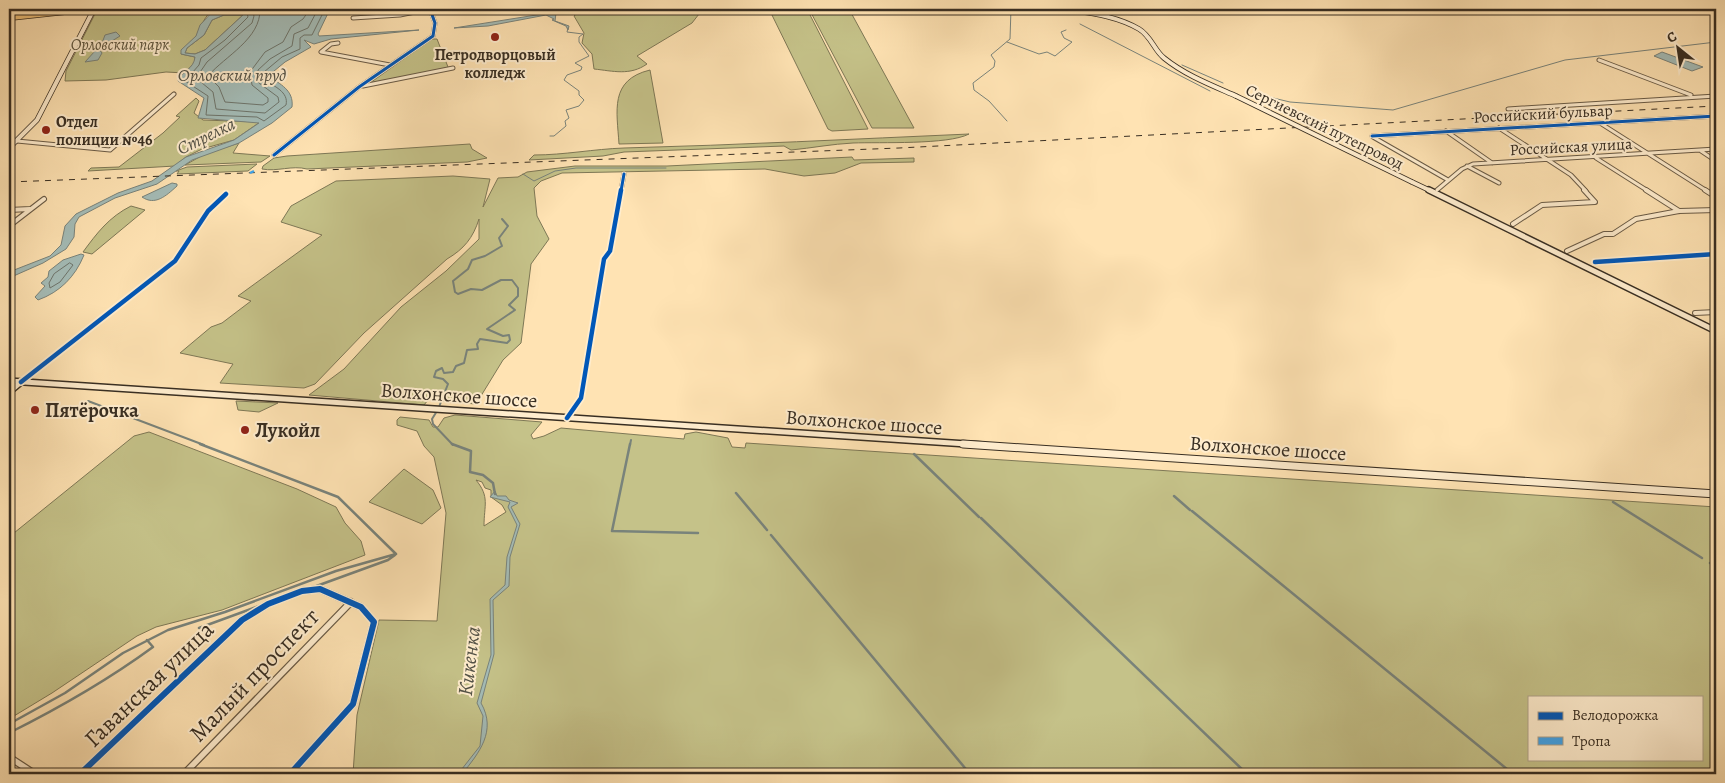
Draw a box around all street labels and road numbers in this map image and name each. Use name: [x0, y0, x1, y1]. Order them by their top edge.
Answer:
street label: Сергиевский путепровод: [1242, 79, 1407, 175]
street label: Российский бульвар: [1473, 99, 1613, 129]
street label: Российская улица: [1509, 133, 1633, 161]
street label: Волхонское шоссе: [380, 377, 538, 414]
street label: Волхонское шоссе: [785, 404, 943, 441]
street label: Волхонское шоссе: [1189, 430, 1347, 467]
street label: Малый проспект: [182, 601, 326, 749]
street label: Гаванская улица: [77, 614, 221, 754]

